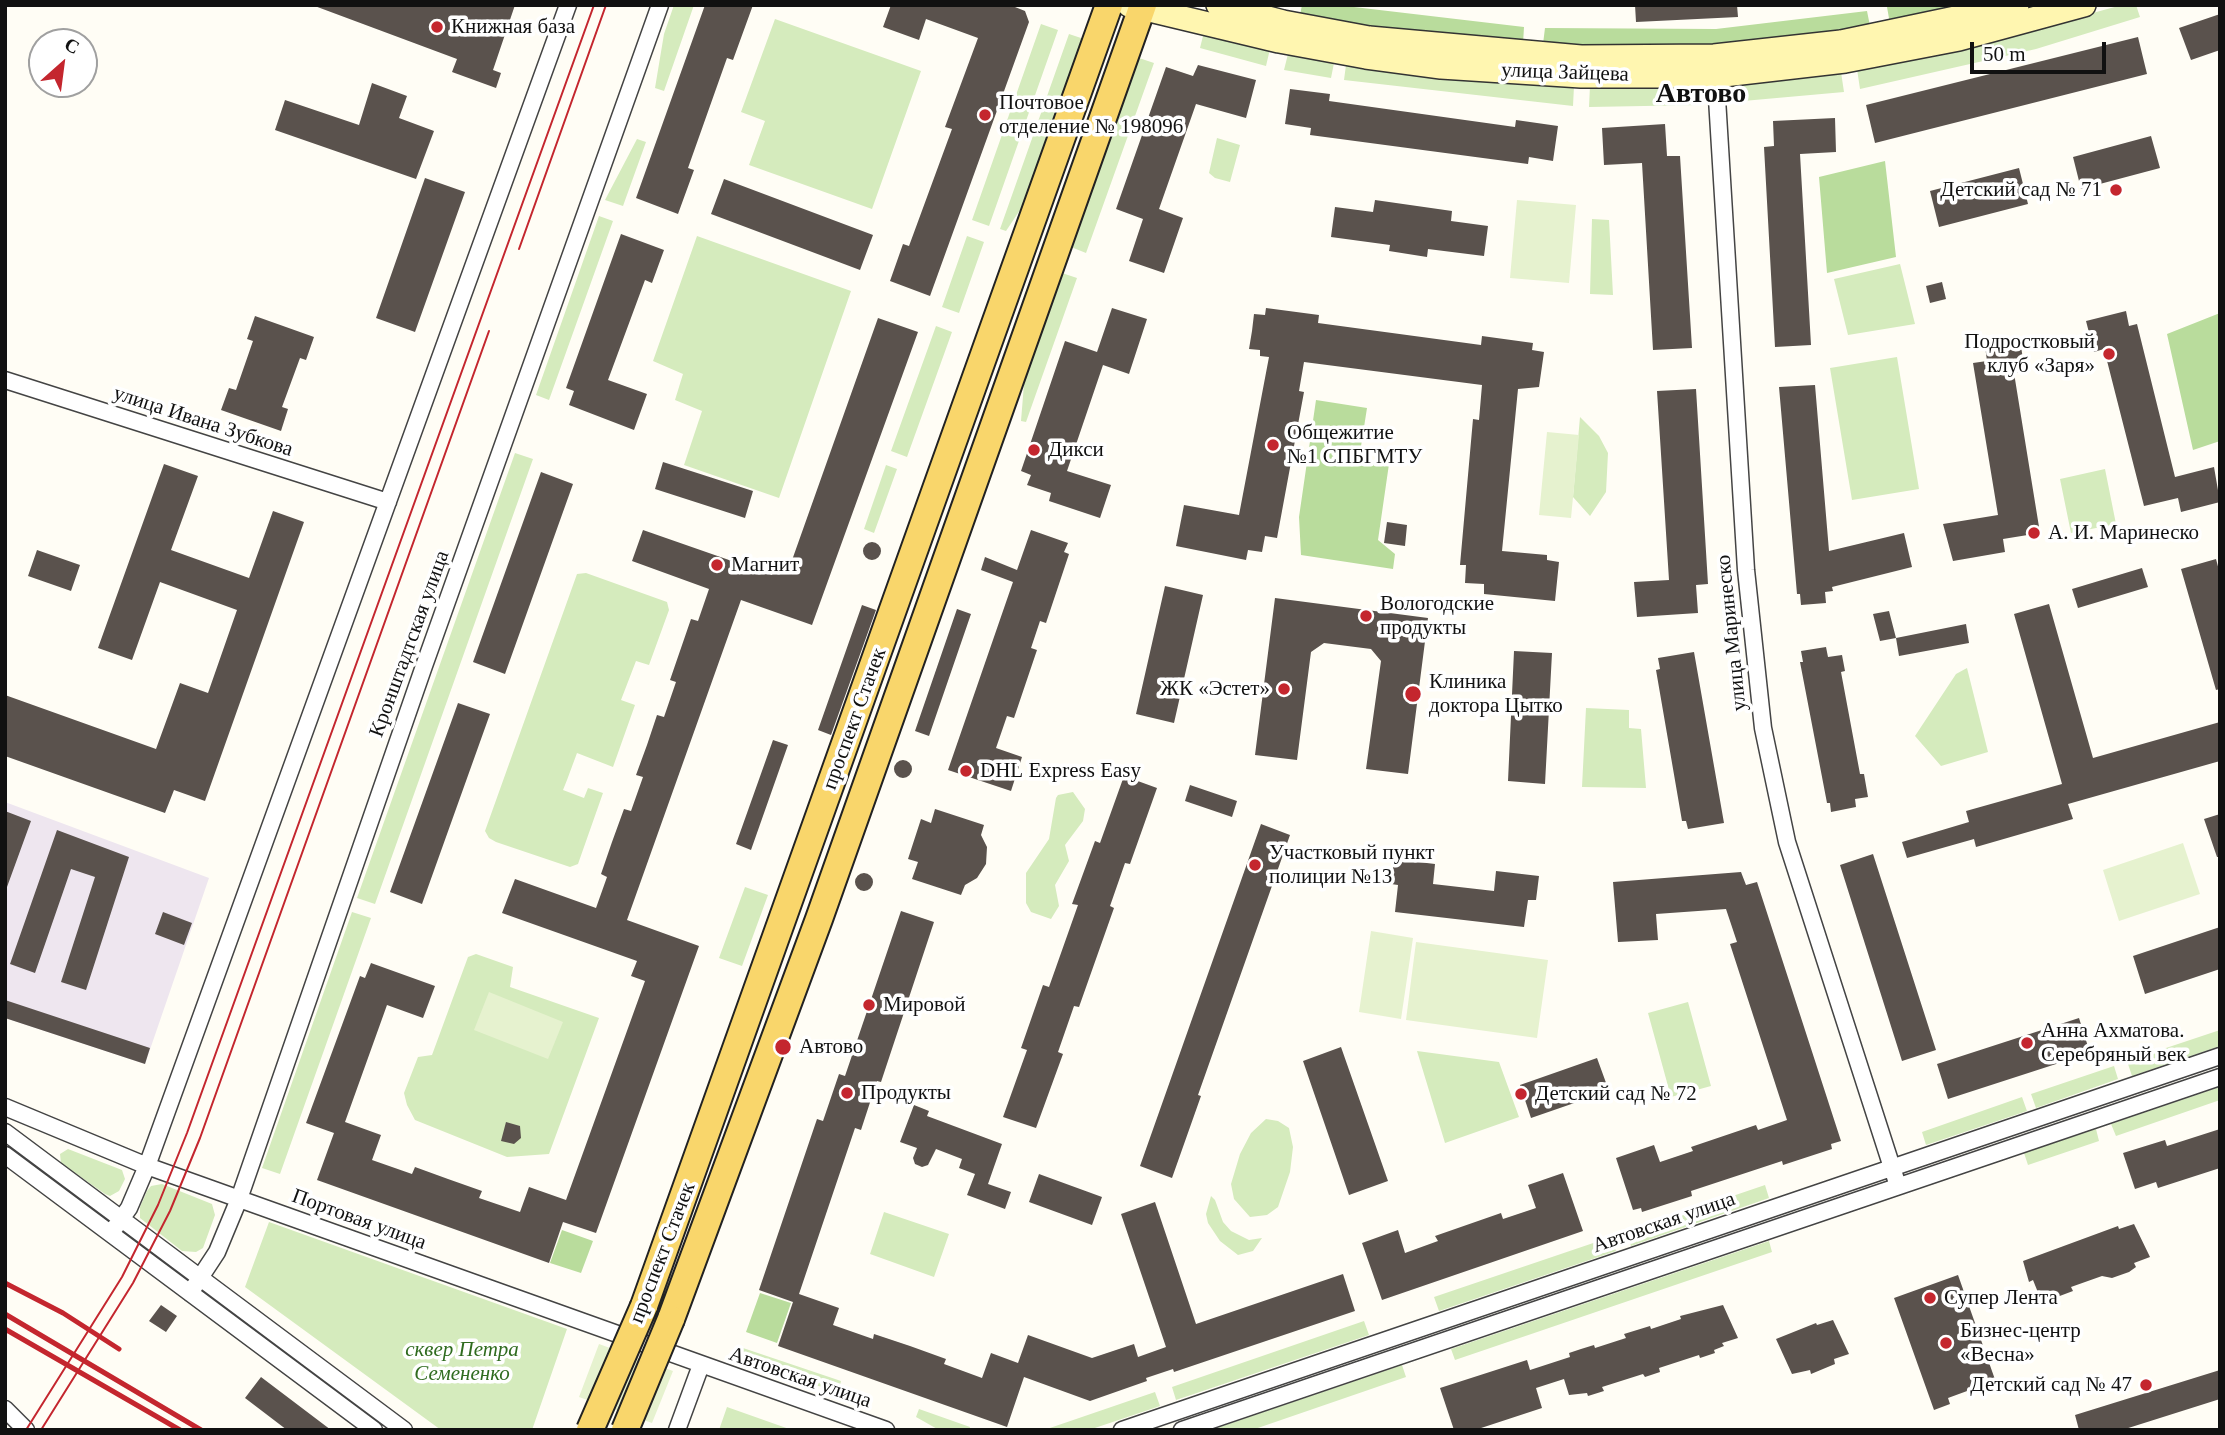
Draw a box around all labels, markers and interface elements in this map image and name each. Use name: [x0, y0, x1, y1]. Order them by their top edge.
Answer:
place label: Книжная база: [451, 14, 575, 40]
marker: Книжная база: [429, 19, 445, 35]
north arrow: [28, 28, 98, 98]
scale bar: [1973, 28, 2110, 72]
text: С: [61, 33, 83, 58]
text: 50 m: [1983, 42, 2026, 66]
street label: улица Зайцева: [1501, 58, 1629, 88]
district label: Автово: [1656, 78, 1746, 112]
place label: Почтовое отделение № 198096: [999, 90, 1183, 140]
marker: Почтовое отделение № 198096: [977, 107, 993, 123]
place label: Детский сад № 71: [1940, 177, 2102, 203]
marker: Детский сад № 71: [2108, 182, 2124, 198]
place label: Подростковый клуб «Заря»: [1964, 329, 2095, 379]
marker: Подростковый клуб «Заря»: [2101, 346, 2117, 362]
street label: улица Ивана Зубкова: [110, 381, 296, 463]
place label: Общежитие №1 СПБГМТУ: [1287, 420, 1422, 470]
place label: Дикси: [1048, 437, 1104, 463]
marker: Общежитие №1 СПБГМТУ: [1265, 437, 1281, 453]
marker: Дикси: [1026, 442, 1042, 458]
place label: А. И. Маринеско: [2048, 520, 2199, 546]
marker: А. И. Маринеско: [2026, 525, 2042, 541]
street label: Кронштадтская улица: [365, 547, 455, 741]
place label: Магнит: [731, 552, 799, 578]
street label: улица Маринеско: [1711, 554, 1753, 712]
marker: Магнит: [709, 557, 725, 573]
place label: Вологодские продукты: [1380, 591, 1494, 641]
marker: Вологодские продукты: [1358, 608, 1374, 624]
street label: проспект Стачек: [818, 645, 892, 793]
place label: Клиника доктора Цытко: [1429, 669, 1563, 719]
place label: ЖК «Эстет»: [1160, 676, 1270, 702]
marker: ЖК «Эстет»: [1276, 681, 1292, 697]
marker: Клиника доктора Цытко: [1403, 684, 1423, 704]
place label: DHL Express Easy: [980, 758, 1141, 784]
marker: DHL Express Easy: [958, 763, 974, 779]
place label: Участковый пункт полиции №13: [1269, 840, 1434, 890]
marker: Участковый пункт полиции №13: [1247, 857, 1263, 873]
place label: Мировой: [883, 992, 965, 1018]
marker: Мировой: [861, 997, 877, 1013]
place label: Анна Ахматова. Серебряный век: [2041, 1018, 2186, 1068]
place label: Автово: [799, 1034, 863, 1060]
marker: Анна Ахматова. Серебряный век: [2019, 1035, 2035, 1051]
marker: Автово: [773, 1037, 793, 1057]
place label: Продукты: [861, 1080, 951, 1106]
place label: Детский сад № 72: [1535, 1081, 1697, 1107]
marker: Продукты: [839, 1085, 855, 1101]
marker: Детский сад № 72: [1513, 1086, 1529, 1102]
street label: проспект Стачек: [625, 1179, 701, 1327]
street label: Портовая улица: [288, 1184, 430, 1256]
street label: Автовская улица: [1589, 1187, 1739, 1259]
place label: Супер Лента: [1944, 1285, 2058, 1311]
marker: Супер Лента: [1922, 1290, 1938, 1306]
place label: Бизнес-центр «Весна»: [1960, 1318, 2081, 1368]
marker: Бизнес-центр «Весна»: [1938, 1335, 1954, 1351]
park label: сквер Петра Семененко: [405, 1337, 519, 1387]
street label: Автовская улица: [725, 1342, 875, 1414]
place label: Детский сад № 47: [1970, 1372, 2132, 1398]
marker: Детский сад № 47: [2138, 1377, 2154, 1393]

